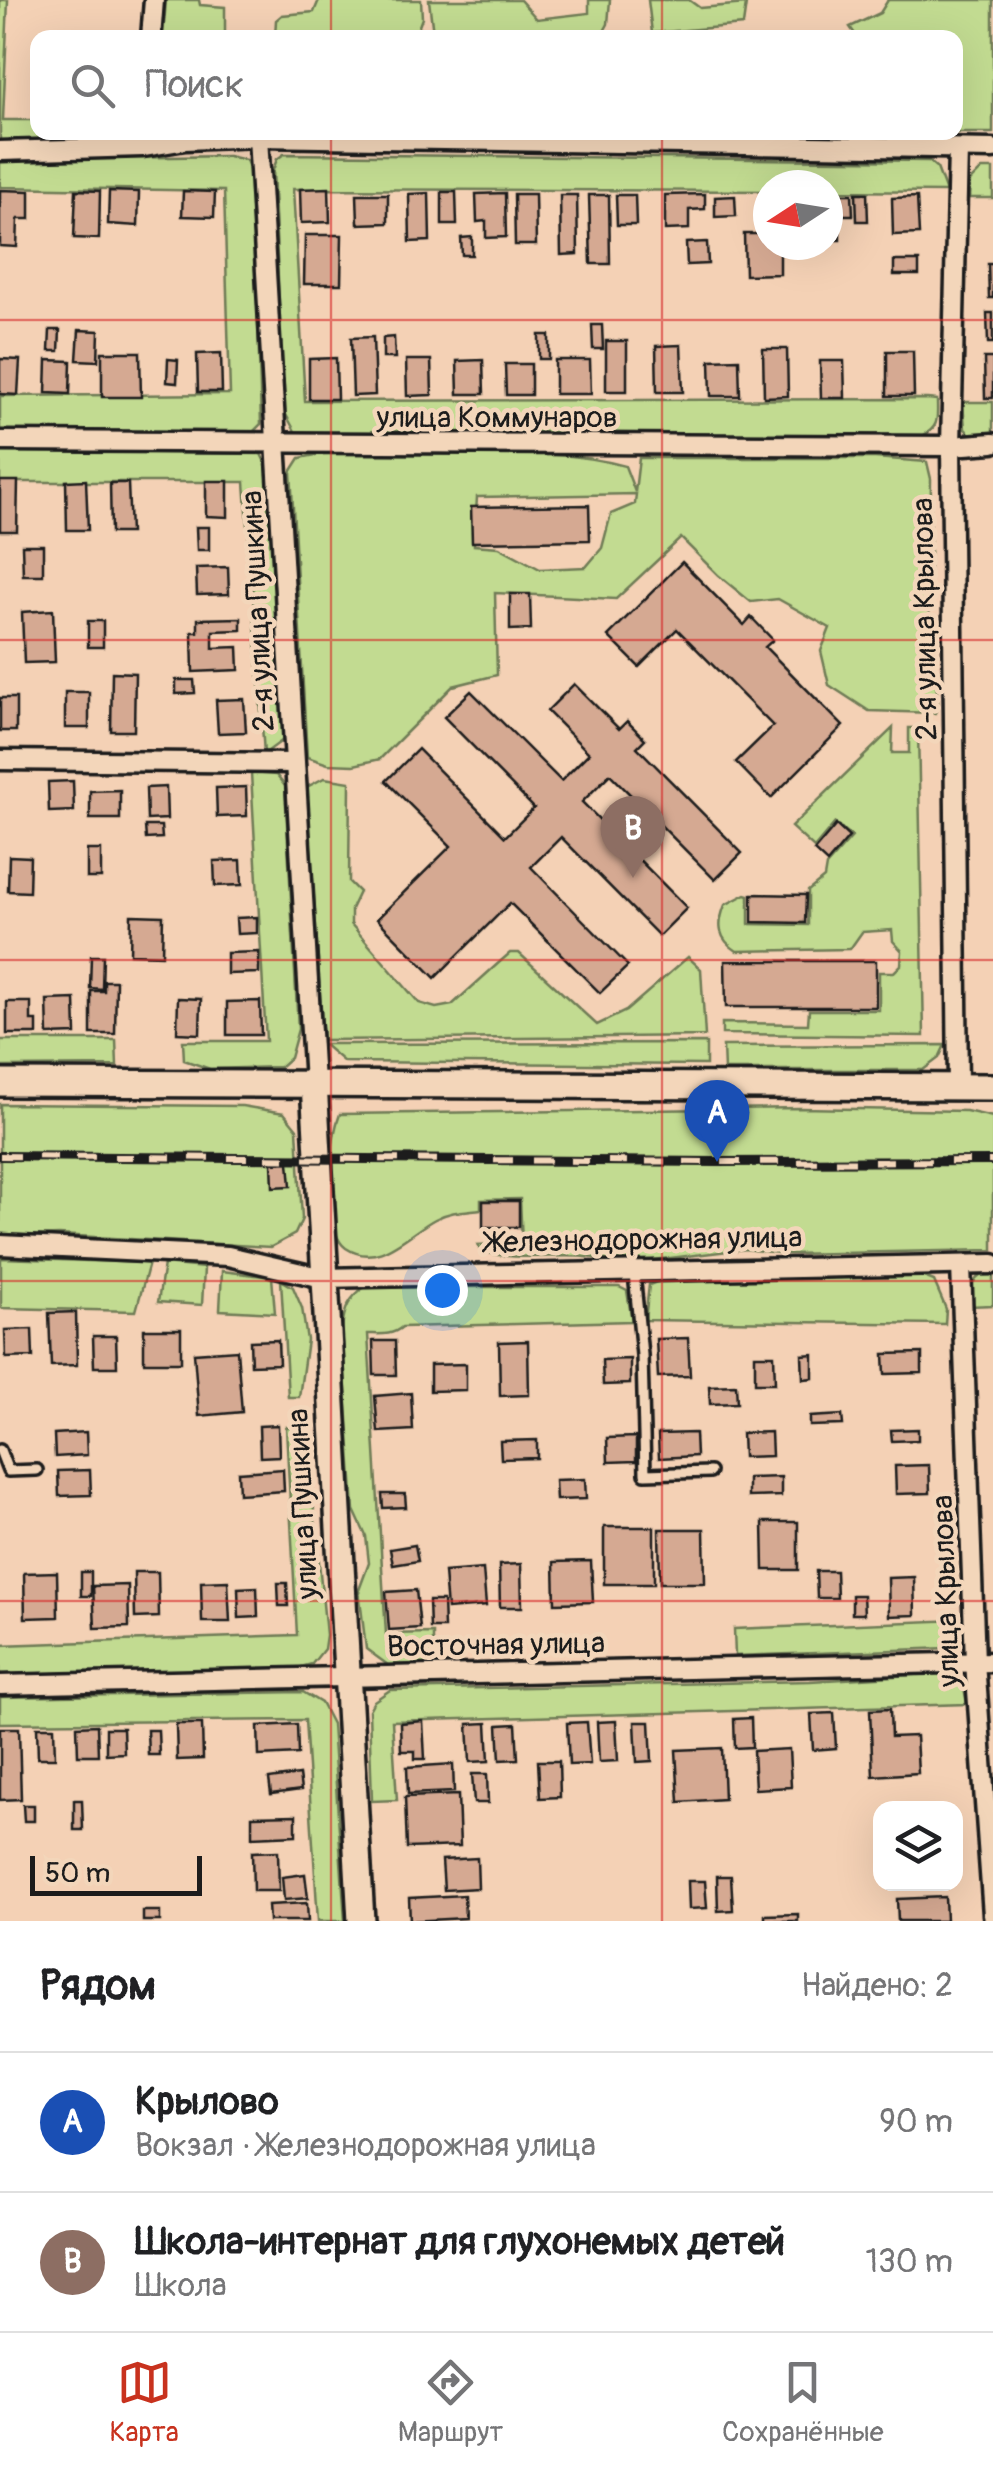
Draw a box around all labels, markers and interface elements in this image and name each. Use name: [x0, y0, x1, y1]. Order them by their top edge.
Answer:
search box: [30, 30, 963, 140]
icon: search: [65, 58, 120, 113]
text: Поиск: [145, 61, 244, 109]
north arrow: [753, 170, 843, 260]
street label: улица Коммунаров: [376, 399, 617, 436]
street label: 2-я улица Пушкина: [233, 490, 283, 732]
street label: 2-я улица Крылова: [904, 497, 946, 741]
pin: B: [600, 796, 666, 878]
pin: A: [684, 1080, 750, 1162]
street label: Железнодорожная улица: [481, 1219, 803, 1261]
your location: [417, 1265, 468, 1316]
street label: улица Пушкина: [280, 1408, 327, 1601]
street label: улица Крылова: [924, 1494, 968, 1689]
street label: Восточная улица: [387, 1625, 605, 1665]
map controls: [873, 1801, 963, 1891]
button: layers: [873, 1801, 963, 1891]
scale bar: [30, 1851, 202, 1896]
text: 50 m: [45, 1856, 110, 1891]
text: Рядом: [40, 1960, 156, 2012]
text: Найдено: 2: [801, 1966, 953, 2006]
text: Крылово: [135, 2078, 279, 2126]
text: A: [62, 2102, 83, 2142]
text: 90 m: [879, 2102, 953, 2142]
text: Вокзал · Железнодорожная улица: [135, 2126, 596, 2166]
text: Школа-интернат для глухонемых детей: [135, 2218, 785, 2266]
text: B: [63, 2242, 82, 2282]
text: 130 m: [865, 2242, 953, 2282]
text: Школа: [135, 2266, 227, 2306]
tab: Карта: [109, 2355, 179, 2450]
tab: Маршрут: [398, 2355, 503, 2450]
tab: Сохранённые: [722, 2355, 884, 2450]

